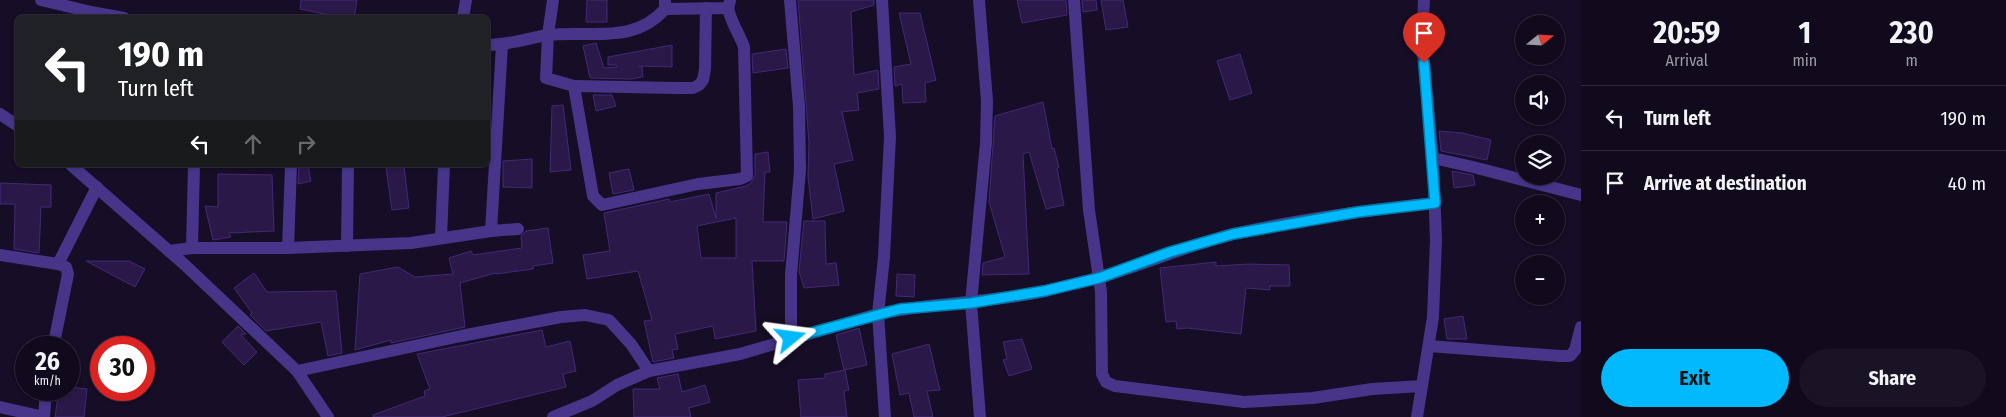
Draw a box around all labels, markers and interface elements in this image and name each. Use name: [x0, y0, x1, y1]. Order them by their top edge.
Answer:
pin: [1403, 12, 1445, 63]
north arrow: [1515, 15, 1565, 65]
map controls: [1515, 15, 1565, 305]
text: 20:59: [1653, 15, 1720, 51]
text: 1: [1798, 15, 1811, 51]
text: 230: [1889, 15, 1934, 51]
icon: arrive: [1410, 19, 1438, 47]
text: 190 m: [118, 33, 204, 75]
icon: left: [35, 35, 100, 100]
text: Arrival: [1666, 51, 1708, 70]
text: min: [1792, 51, 1817, 70]
text: m: [1905, 51, 1918, 70]
text: Turn left: [118, 75, 194, 102]
button: sound: [1515, 75, 1565, 125]
icon: left: [1601, 104, 1629, 132]
text: Turn left: [1644, 107, 1711, 130]
text: 190 m: [1940, 107, 1986, 130]
icon: left: [186, 130, 214, 158]
icon: ahead: [239, 130, 267, 158]
icon: right: [292, 130, 320, 158]
button: layers: [1515, 135, 1565, 185]
icon: arrive: [1601, 169, 1629, 197]
text: Arrive at destination: [1644, 172, 1807, 195]
text: 40 m: [1948, 172, 1986, 195]
button: +: [1515, 195, 1565, 245]
button: −: [1515, 255, 1565, 305]
position arrow: [764, 311, 816, 363]
speed limit sign: 30: [90, 336, 155, 401]
text: 26: [35, 347, 60, 377]
button: Exit: [1601, 349, 1789, 407]
button: Share: [1799, 349, 1986, 407]
text: km/h: [34, 374, 61, 388]

